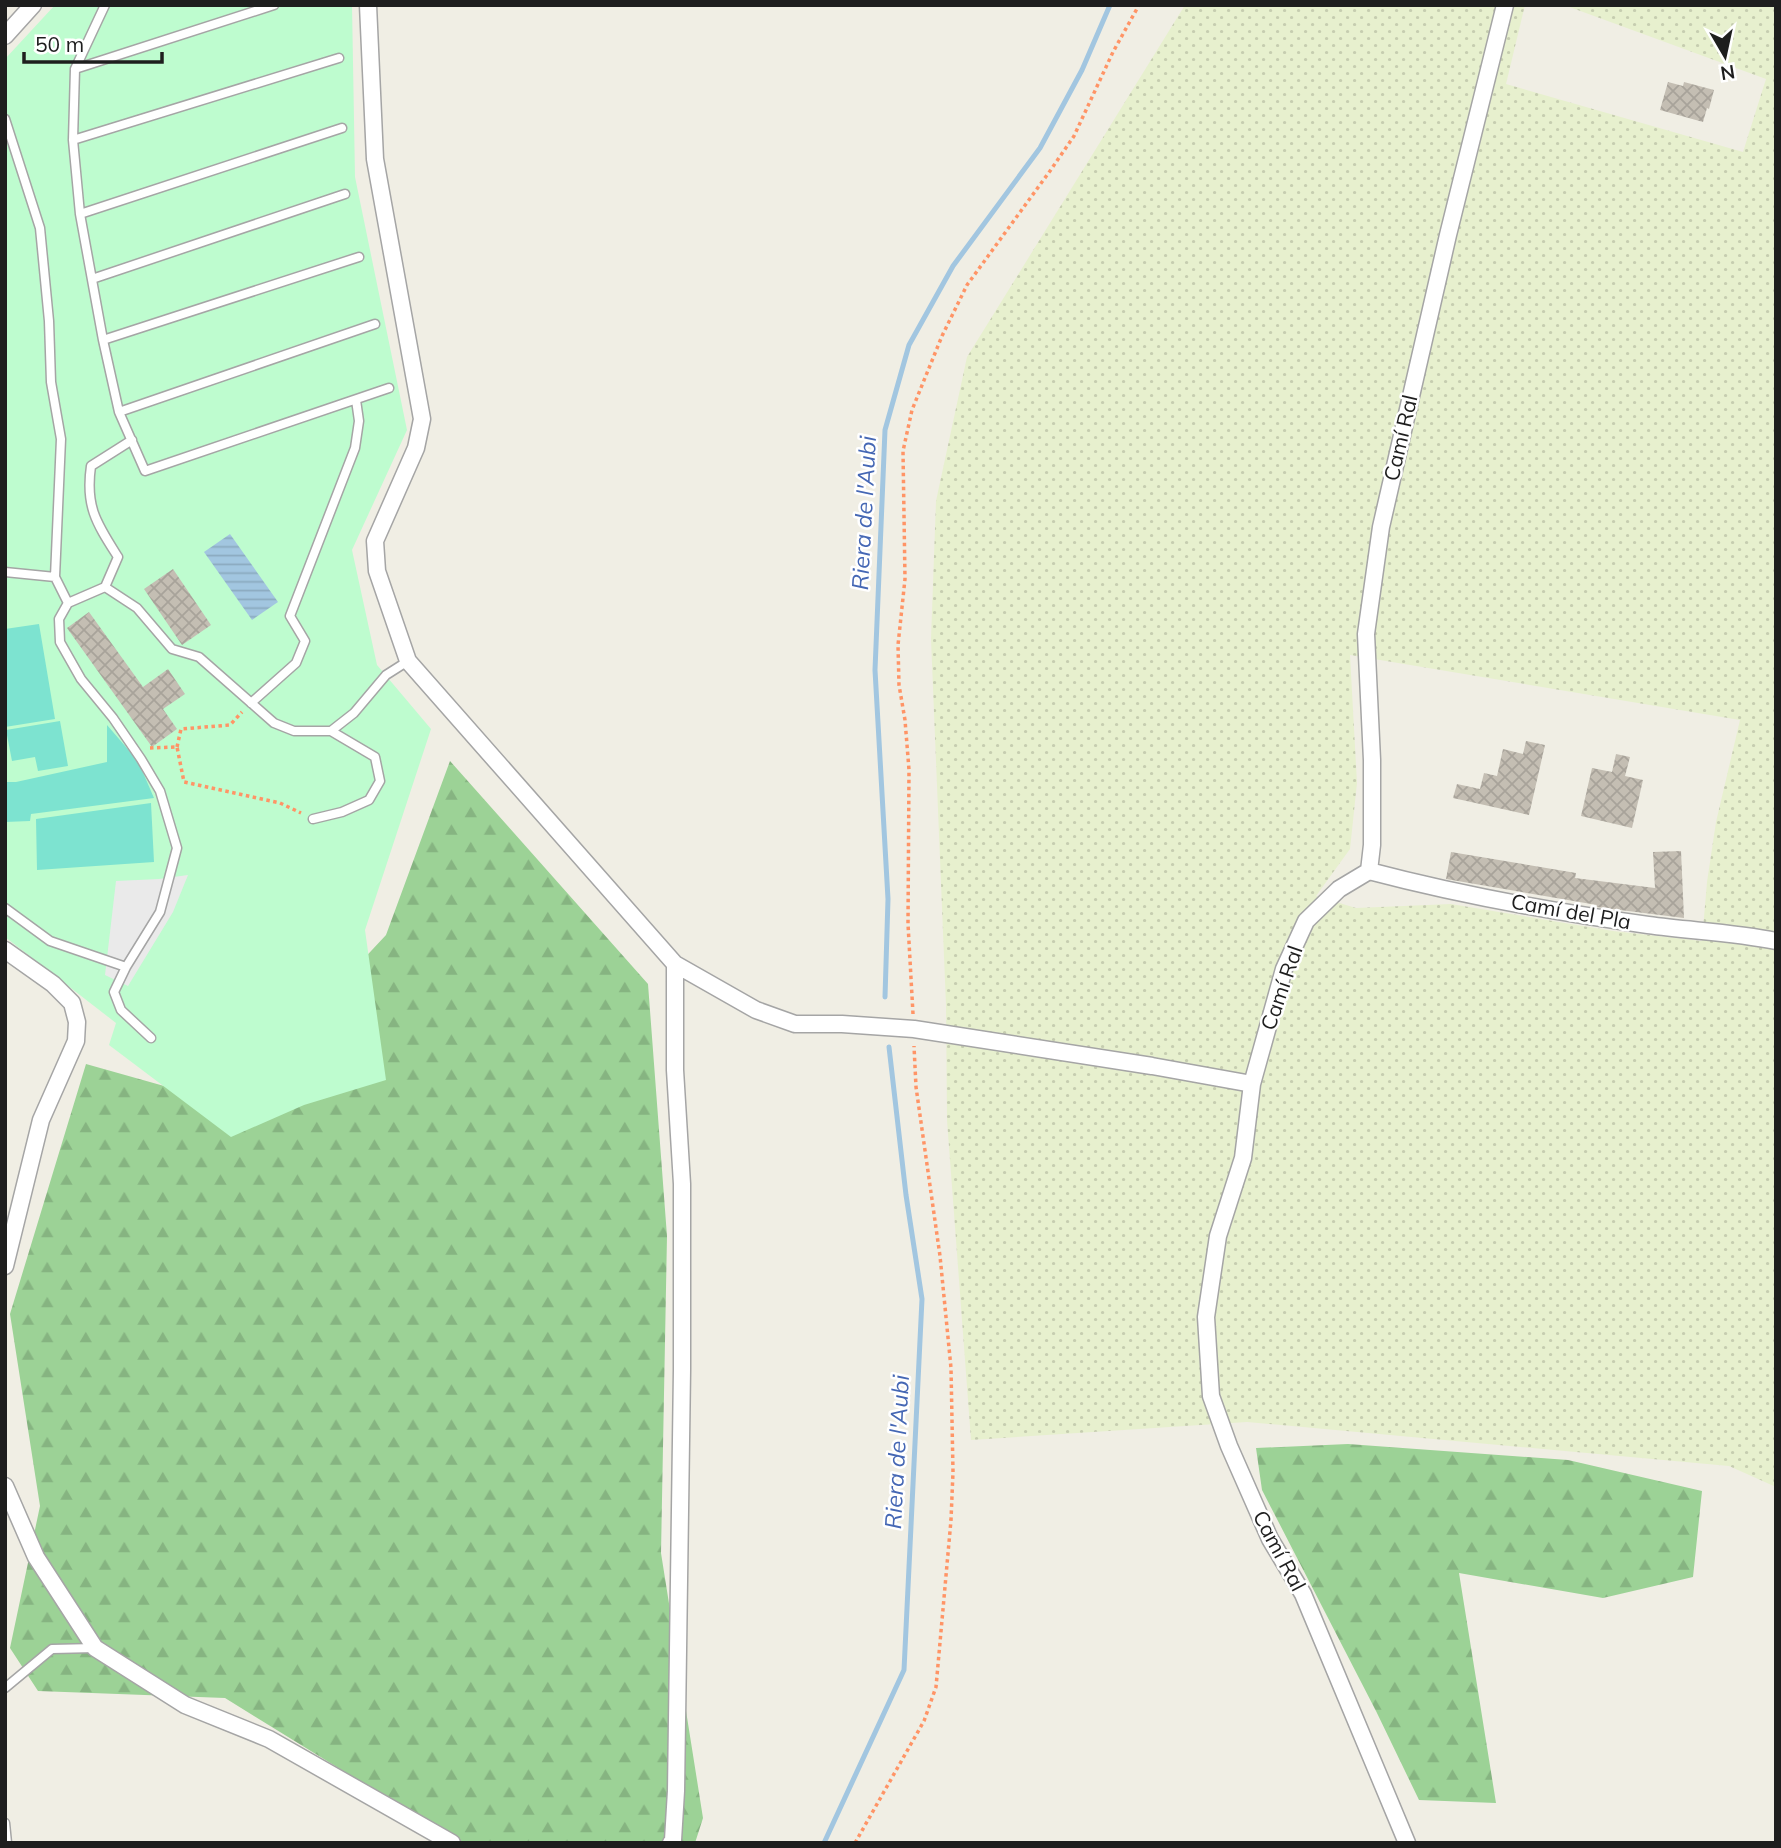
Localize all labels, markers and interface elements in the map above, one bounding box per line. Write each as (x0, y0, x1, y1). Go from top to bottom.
scale bar (24, 21, 163, 65)
north arrow (1690, 21, 1760, 91)
text: 50 m (35, 31, 84, 57)
text: N (1719, 60, 1737, 86)
street label: Camí Ral (1378, 392, 1423, 483)
water label: Riera de l'Aubi (845, 435, 882, 591)
street label: Camí del Pla (1509, 888, 1633, 934)
street label: Camí Ral (1254, 942, 1308, 1033)
water label: Riera de l'Aubi (878, 1374, 915, 1530)
street label: Camí Ral (1248, 1506, 1312, 1595)

